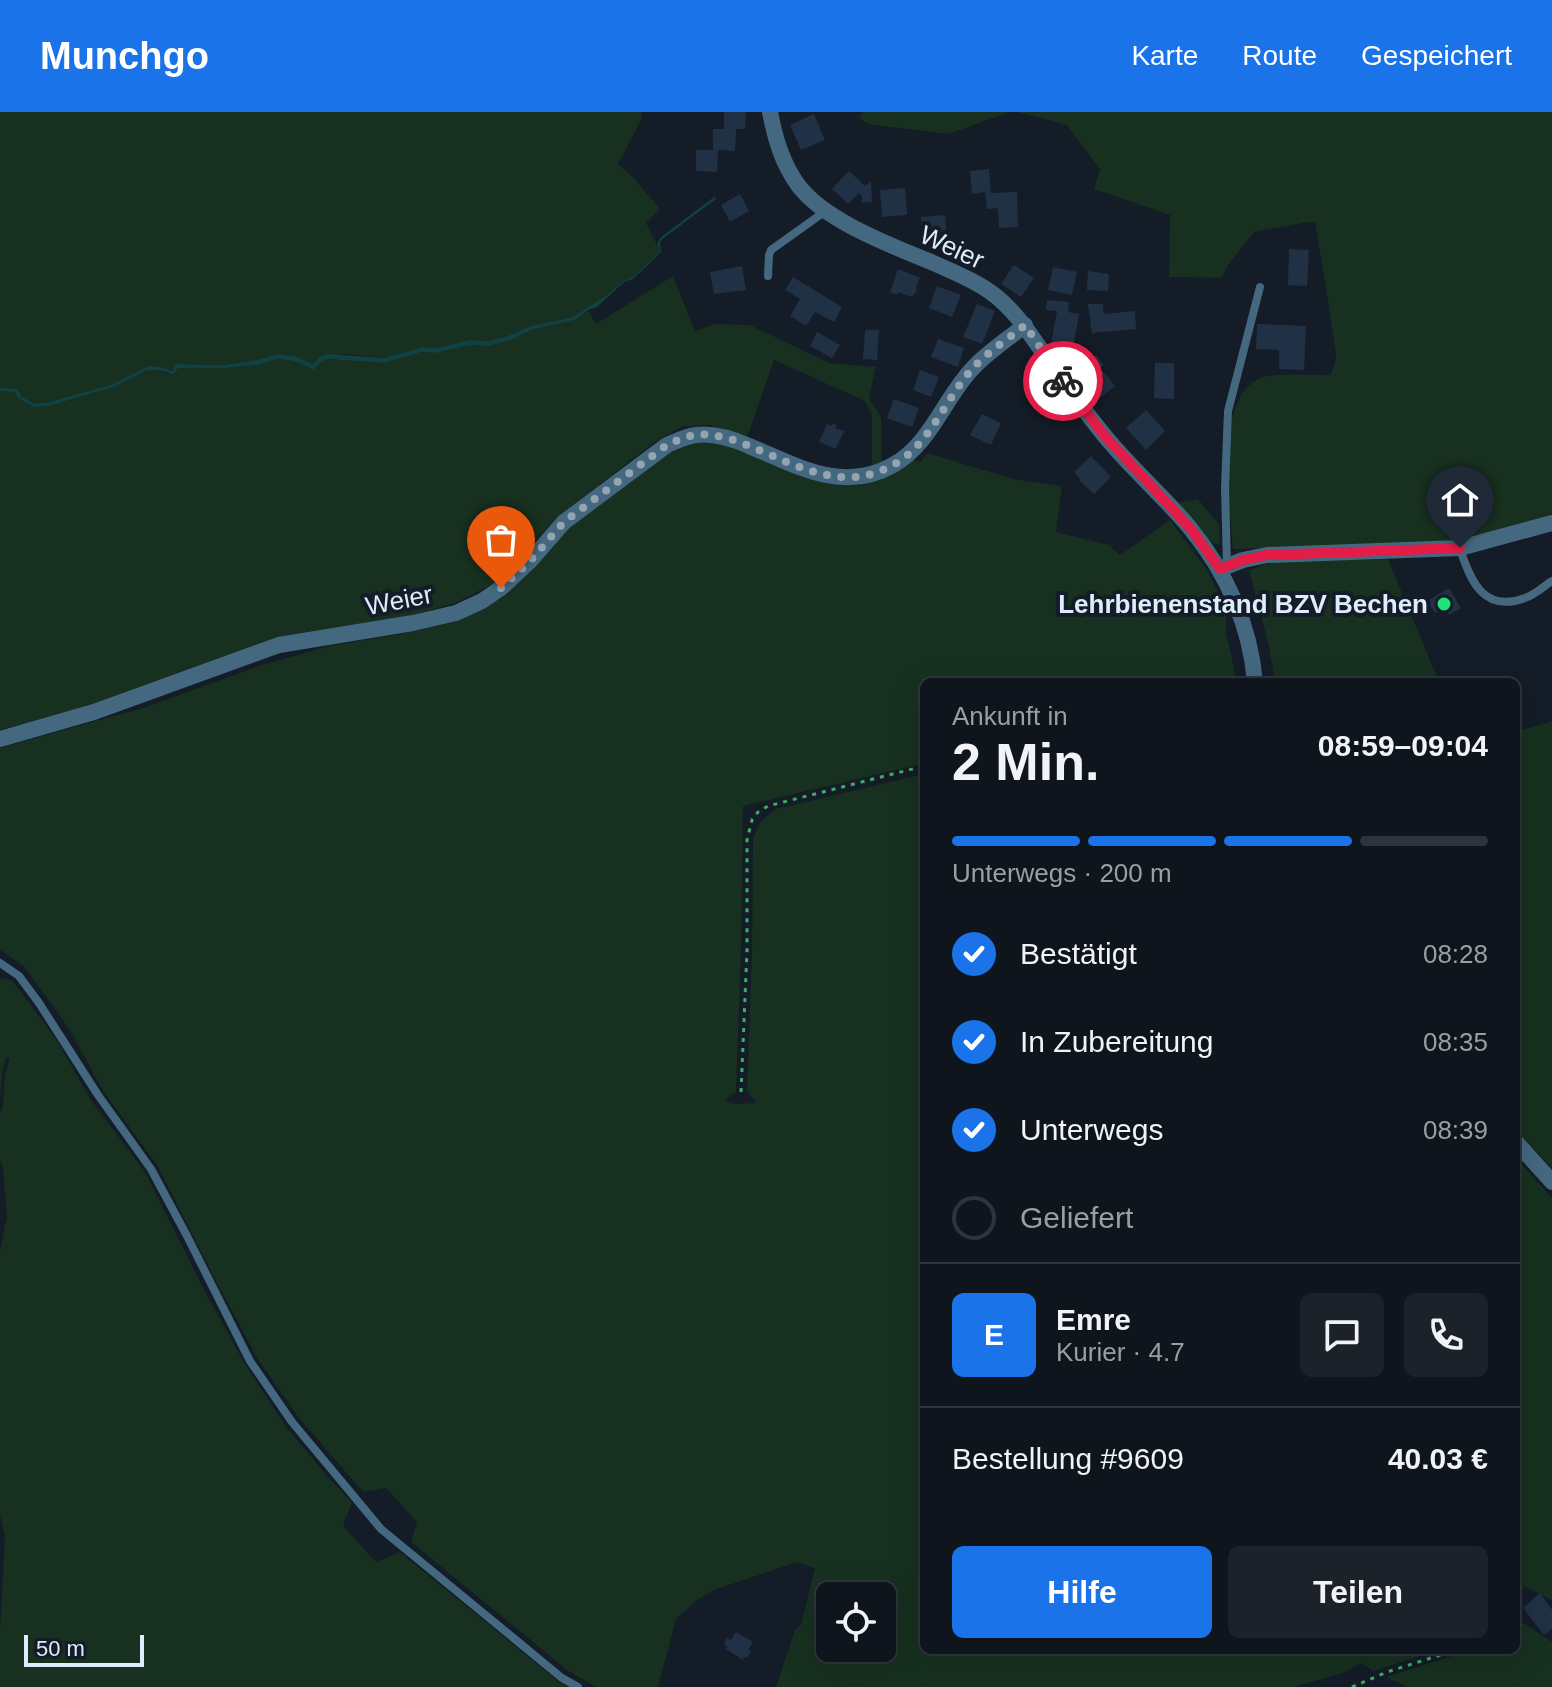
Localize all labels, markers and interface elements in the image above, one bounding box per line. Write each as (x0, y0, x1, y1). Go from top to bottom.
text: Munchgo (40, 35, 209, 77)
text: Karte (1131, 40, 1198, 71)
text: Route (1242, 40, 1317, 71)
text: Gespeichert (1361, 40, 1512, 71)
street label: Weier (915, 219, 989, 275)
courier (1023, 341, 1103, 421)
icon: bike (1041, 359, 1085, 403)
pin (1426, 466, 1494, 548)
icon: home (1438, 478, 1482, 522)
pin (467, 506, 535, 588)
icon: bag (479, 518, 523, 562)
street label: Weier (363, 579, 435, 621)
place label: Lehrbienenstand BZV Bechen (1058, 589, 1428, 619)
marker: Lehrbienenstand BZV Bechen (1435, 595, 1453, 613)
text: Ankunft in (952, 701, 1068, 731)
text: 08:59–09:04 (1318, 729, 1488, 762)
text: 2 Min. (952, 733, 1099, 791)
text: Unterwegs · 200 m (952, 858, 1172, 888)
icon: check (952, 932, 996, 976)
text: Bestätigt (1020, 937, 1137, 970)
text: 08:28 (1423, 939, 1488, 969)
icon: check (952, 1020, 996, 1064)
text: In Zubereitung (1020, 1025, 1213, 1058)
text: 08:35 (1423, 1027, 1488, 1057)
icon: check (952, 1108, 996, 1152)
text: Unterwegs (1020, 1113, 1163, 1146)
text: 08:39 (1423, 1115, 1488, 1145)
text: Geliefert (1020, 1201, 1133, 1234)
button: chat (1300, 1293, 1384, 1377)
button: phone (1404, 1293, 1488, 1377)
text: Emre (1056, 1303, 1131, 1336)
text: E (984, 1318, 1004, 1351)
text: Kurier · 4.7 (1056, 1337, 1185, 1367)
text: Bestellung #9609 (952, 1442, 1184, 1475)
text: 40.03 € (1388, 1442, 1488, 1475)
button: Hilfe (952, 1546, 1212, 1638)
button: Teilen (1228, 1546, 1488, 1638)
map controls (816, 1582, 896, 1662)
button: locate (816, 1582, 896, 1662)
scale bar (24, 1631, 144, 1667)
text: 50 m (36, 1636, 85, 1661)

